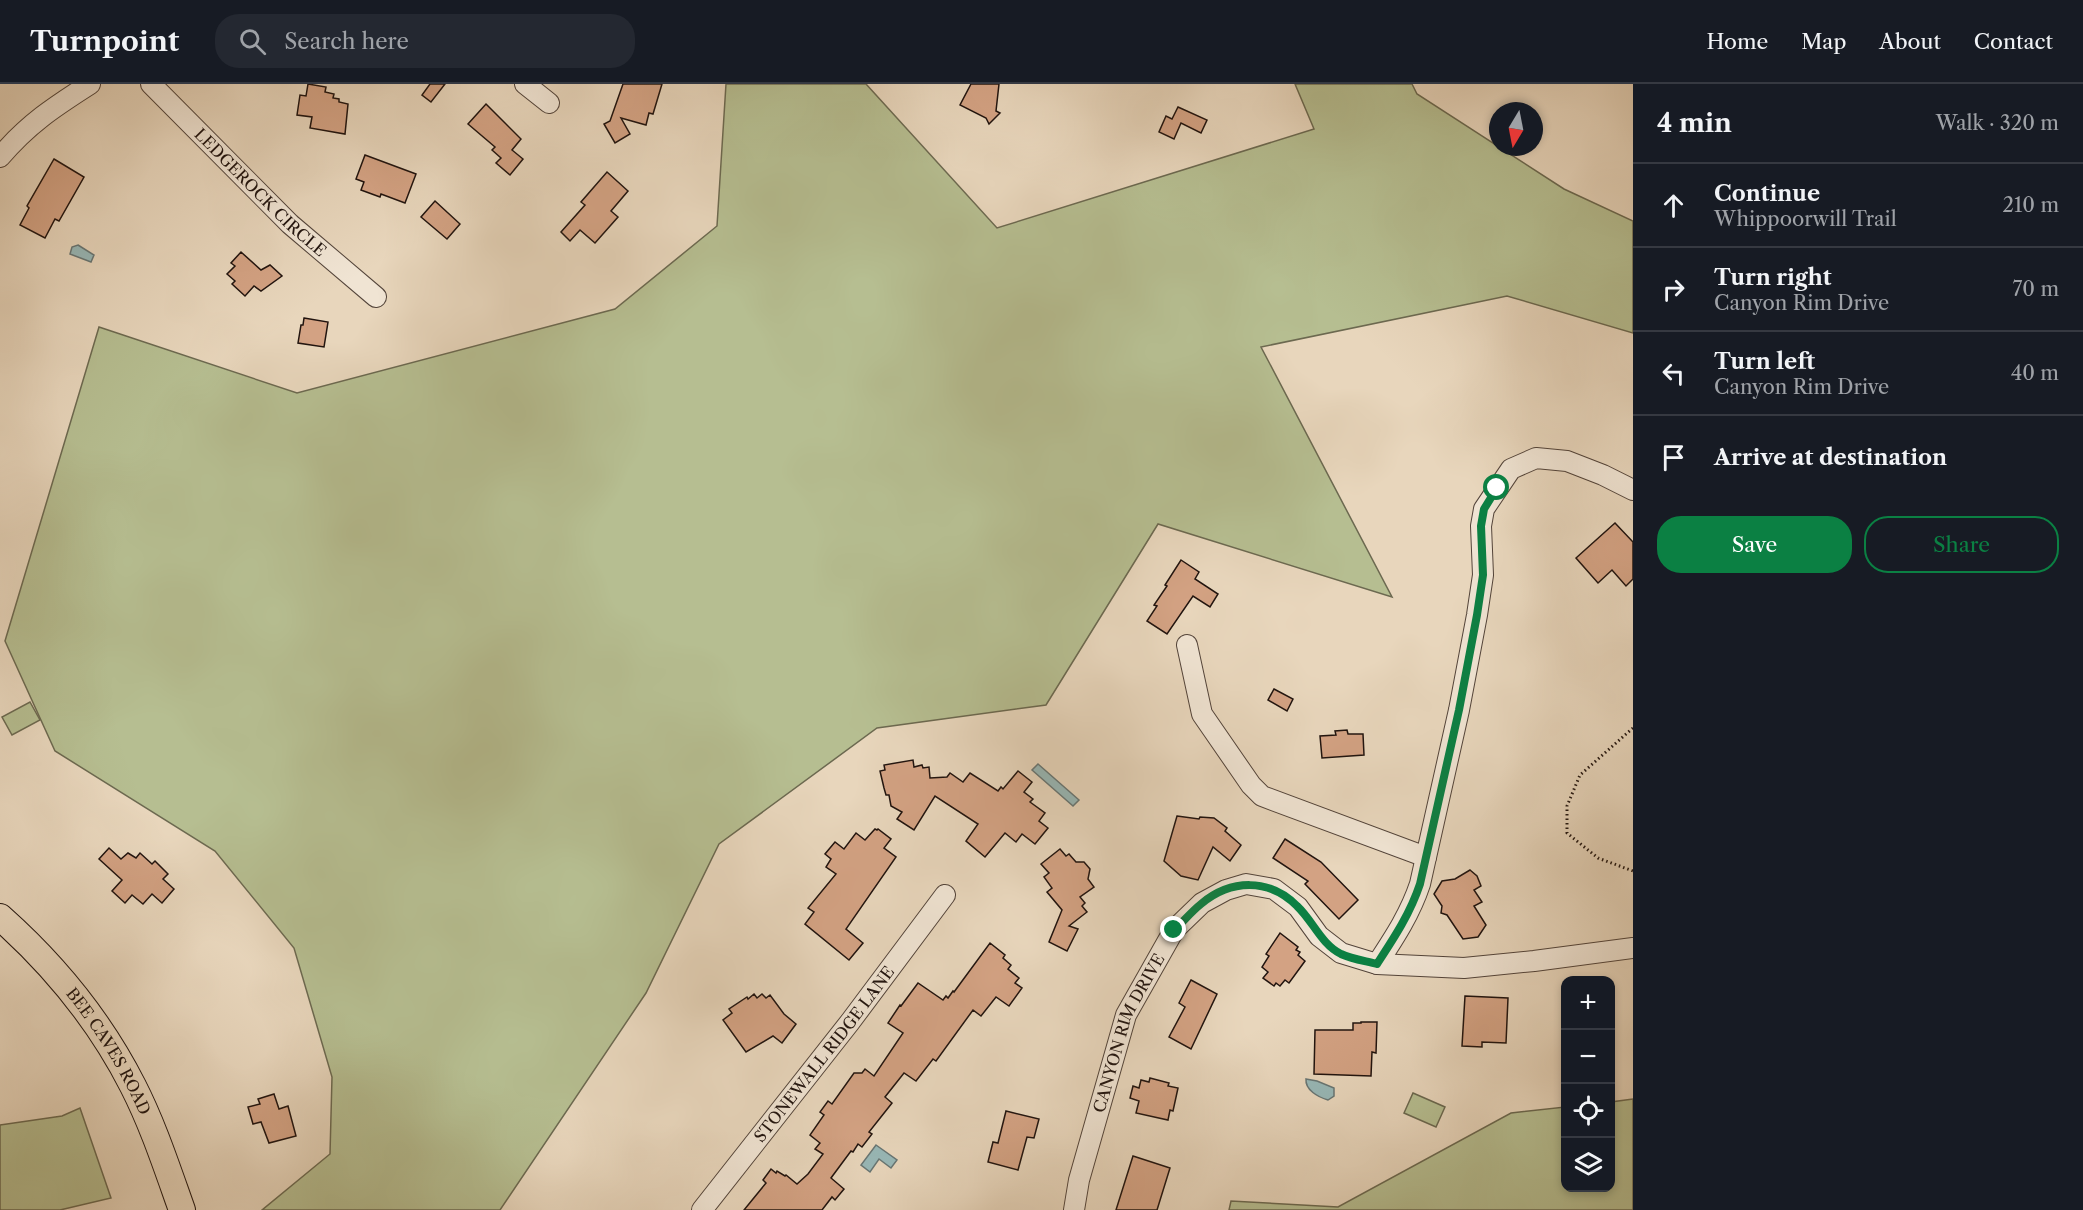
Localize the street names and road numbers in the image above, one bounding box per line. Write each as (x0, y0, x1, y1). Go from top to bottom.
street label: LEDGEROCK CIRCLE (190, 124, 330, 260)
street label: CANYON RIM DRIVE (1089, 950, 1169, 1115)
street label: STONEWALL RIDGE LANE (749, 962, 898, 1146)
street label: BEE CAVES ROAD (62, 983, 155, 1118)

